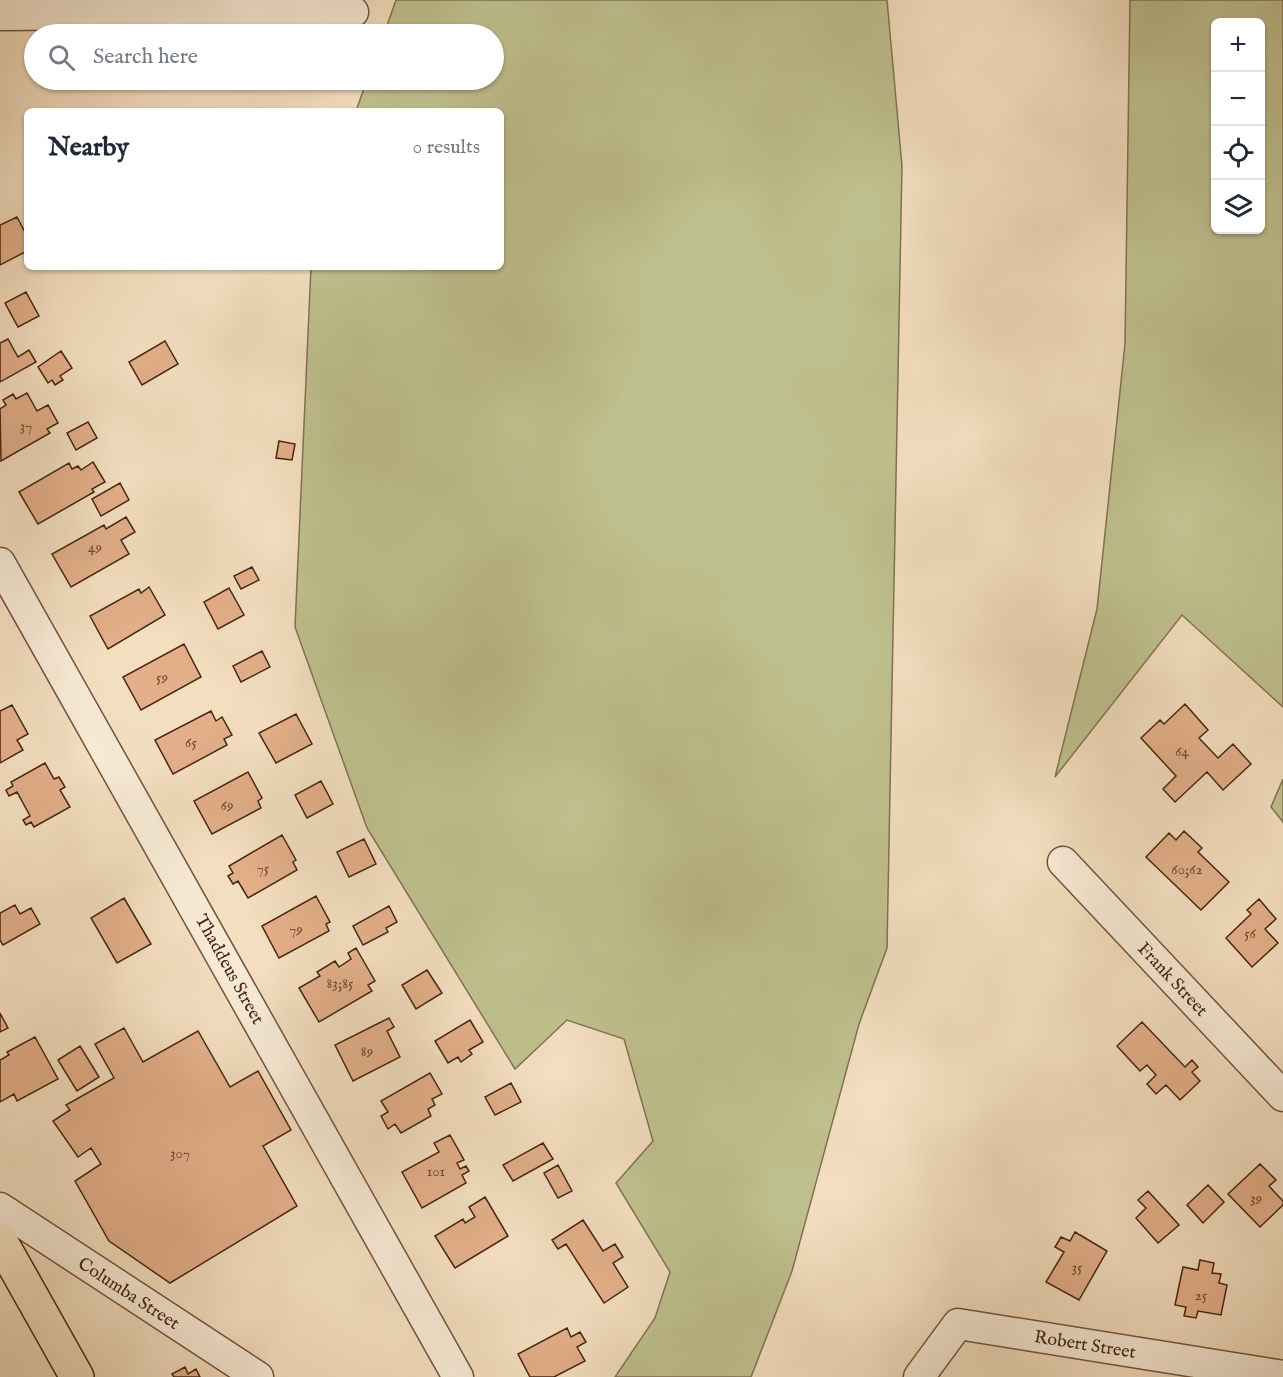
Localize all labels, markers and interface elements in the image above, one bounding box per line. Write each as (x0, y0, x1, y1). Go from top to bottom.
map controls (1211, 18, 1265, 234)
button: + (1211, 18, 1265, 72)
search box (24, 24, 504, 90)
icon: search (45, 41, 78, 74)
text: Search here (93, 43, 198, 71)
button: − (1211, 72, 1265, 126)
button: locate (1211, 126, 1265, 180)
text: Nearby (48, 131, 129, 164)
text: 0 results (413, 135, 480, 160)
button: layers (1211, 180, 1265, 234)
house number: 37 (20, 417, 32, 436)
house number: 49 (88, 538, 102, 557)
house number: 59 (156, 668, 168, 687)
house number: 65 (185, 733, 197, 752)
house number: 64 (1175, 742, 1189, 761)
house number: 69 (221, 796, 233, 815)
house number: 75 (257, 859, 270, 878)
house number: 60;62 (1171, 860, 1203, 879)
street label: Thaddeus Street (189, 911, 268, 1029)
house number: 79 (289, 920, 303, 939)
house number: 56 (1244, 924, 1257, 943)
street label: Frank Street (1132, 938, 1212, 1022)
house number: 83;85 (326, 974, 354, 993)
house number: 89 (361, 1042, 373, 1061)
house number: 307 (170, 1144, 190, 1163)
house number: 101 (427, 1162, 445, 1181)
house number: 39 (1250, 1189, 1262, 1208)
street label: Columba Street (73, 1253, 183, 1336)
house number: 35 (1071, 1258, 1083, 1277)
house number: 25 (1195, 1286, 1208, 1305)
street label: Robert Street (1032, 1326, 1137, 1365)

